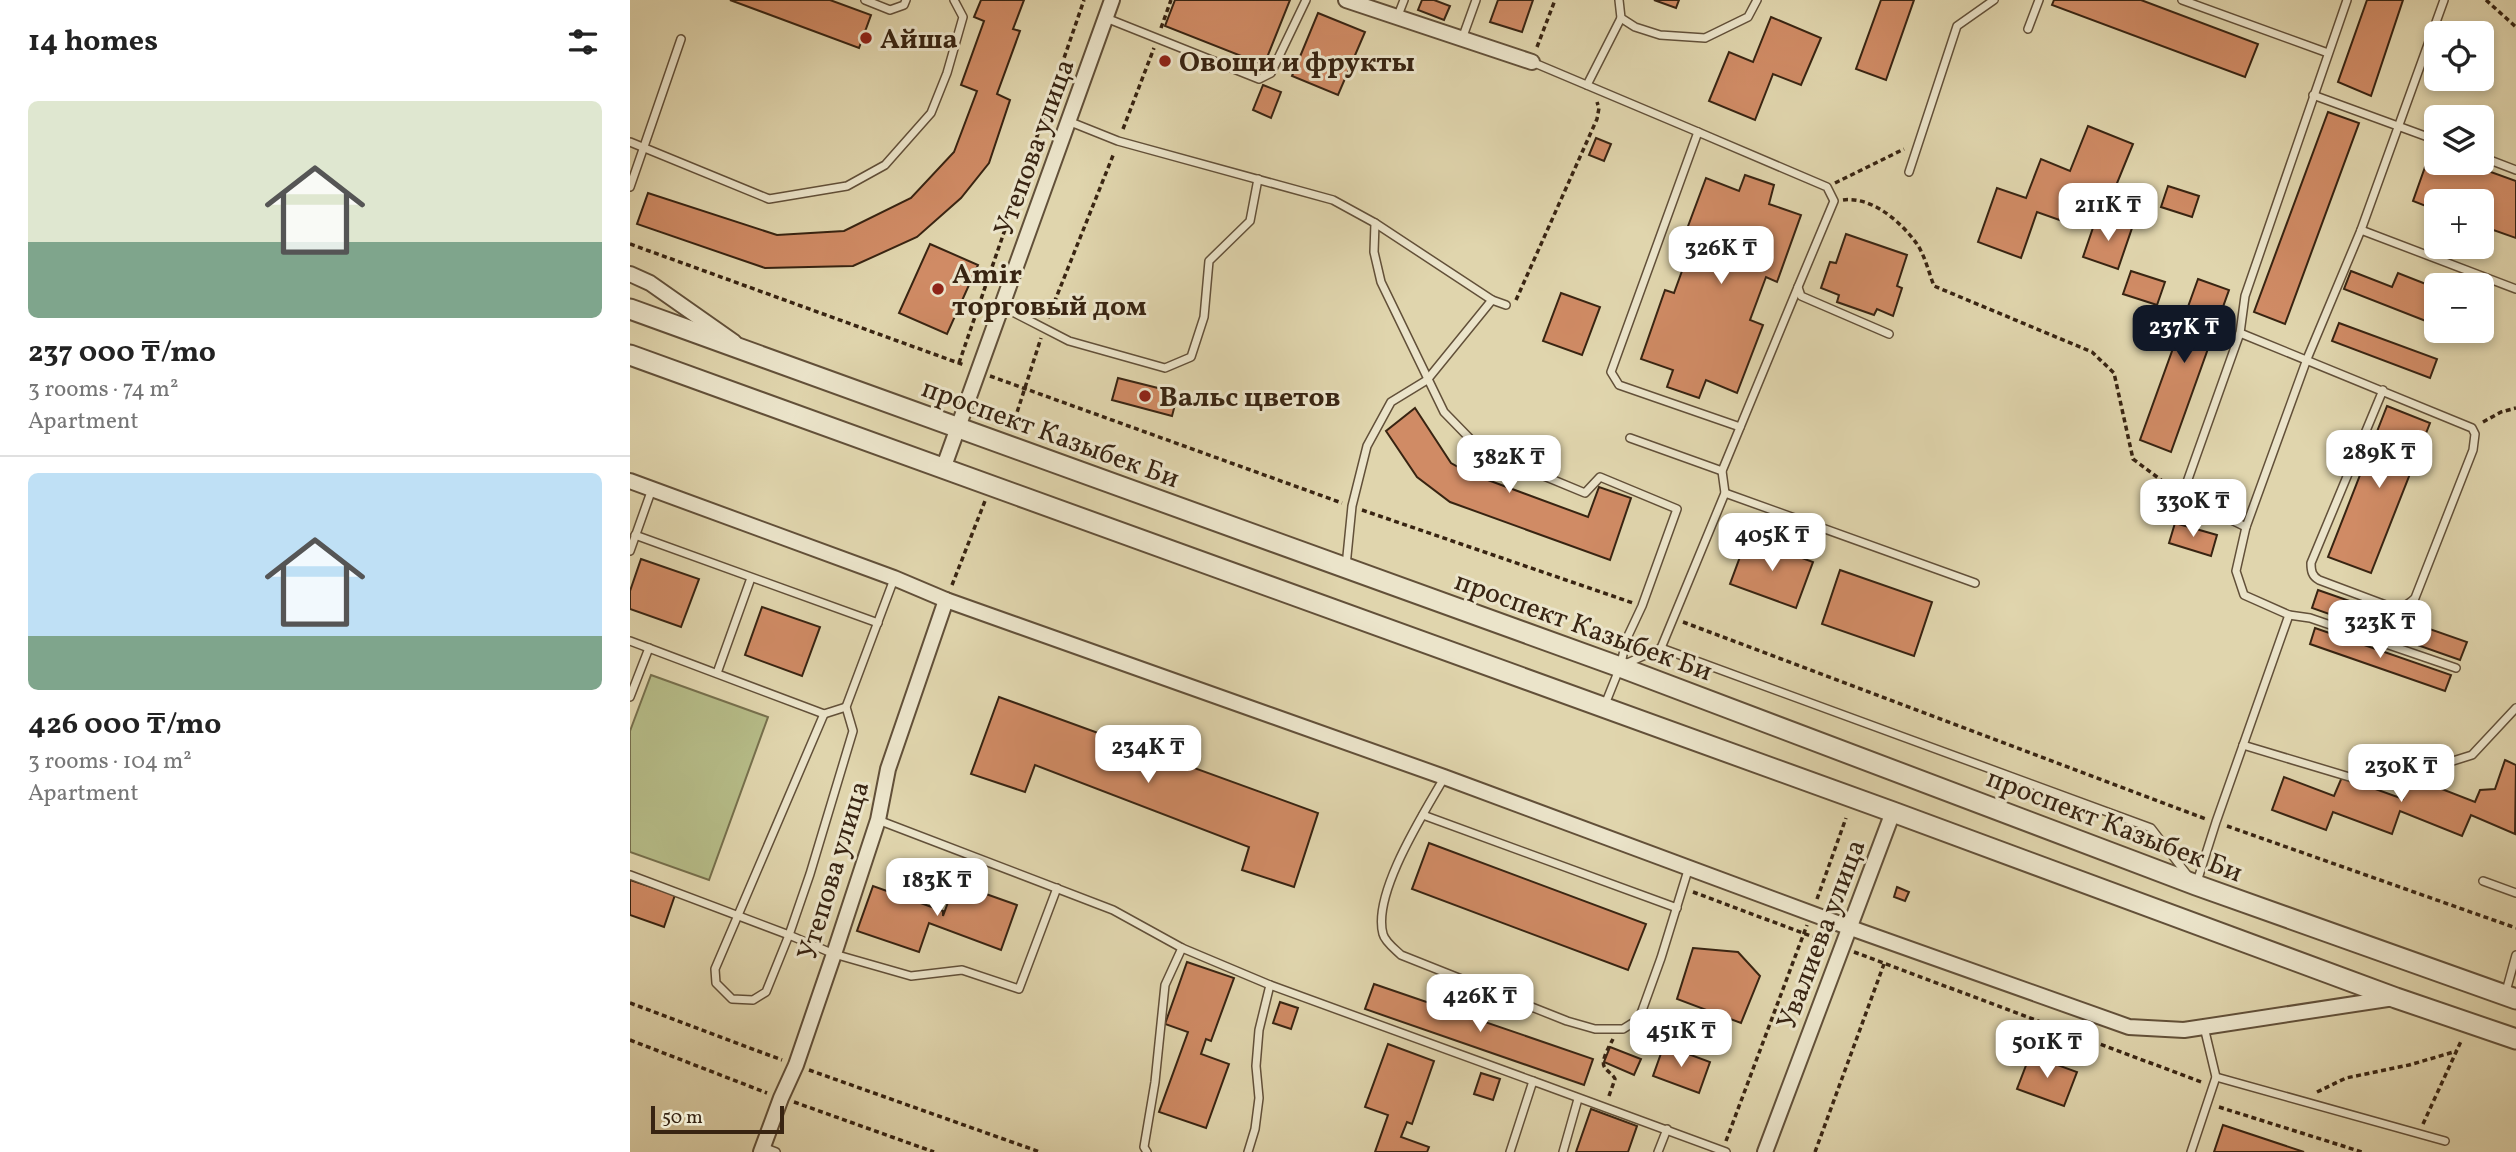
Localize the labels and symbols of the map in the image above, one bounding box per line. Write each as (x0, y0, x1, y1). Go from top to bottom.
place label: Айша (880, 21, 958, 60)
marker: Айша (858, 30, 874, 46)
place label: Овощи и фрукты (1179, 44, 1415, 83)
marker: Овощи и фрукты (1157, 53, 1173, 69)
street label: Утепова улица (985, 54, 1085, 242)
pin: 211K ₸ (2051, 184, 2165, 243)
pin: 326K ₸ (1664, 226, 1778, 286)
place label: Amir торговый дом (952, 256, 1147, 327)
marker: Amir торговый дом (930, 281, 946, 297)
pin: 237K ₸ (2127, 306, 2241, 365)
street label: проспект Казыбек Би (916, 370, 1184, 499)
place label: Вальс цветов (1159, 379, 1340, 418)
marker: Вальс цветов (1137, 388, 1153, 404)
pin: 289K ₸ (2322, 430, 2436, 490)
pin: 382K ₸ (1452, 435, 1566, 495)
pin: 330K ₸ (2136, 480, 2250, 539)
pin: 405K ₸ (1715, 514, 1829, 573)
street label: проспект Казыбек Би (1449, 563, 1717, 692)
pin: 323K ₸ (2323, 600, 2437, 660)
pin: 234K ₸ (1091, 726, 1205, 785)
pin: 230K ₸ (2344, 744, 2458, 804)
street label: проспект Казыбек Би (1980, 759, 2248, 893)
street label: Утепова улица (789, 776, 880, 965)
street label: Увалиева улица (1768, 834, 1877, 1036)
pin: 183K ₸ (880, 858, 994, 918)
pin: 426K ₸ (1423, 974, 1537, 1034)
pin: 451K ₸ (1624, 1010, 1738, 1069)
pin: 501K ₸ (1990, 1020, 2104, 1080)
scale bar (651, 1103, 784, 1135)

